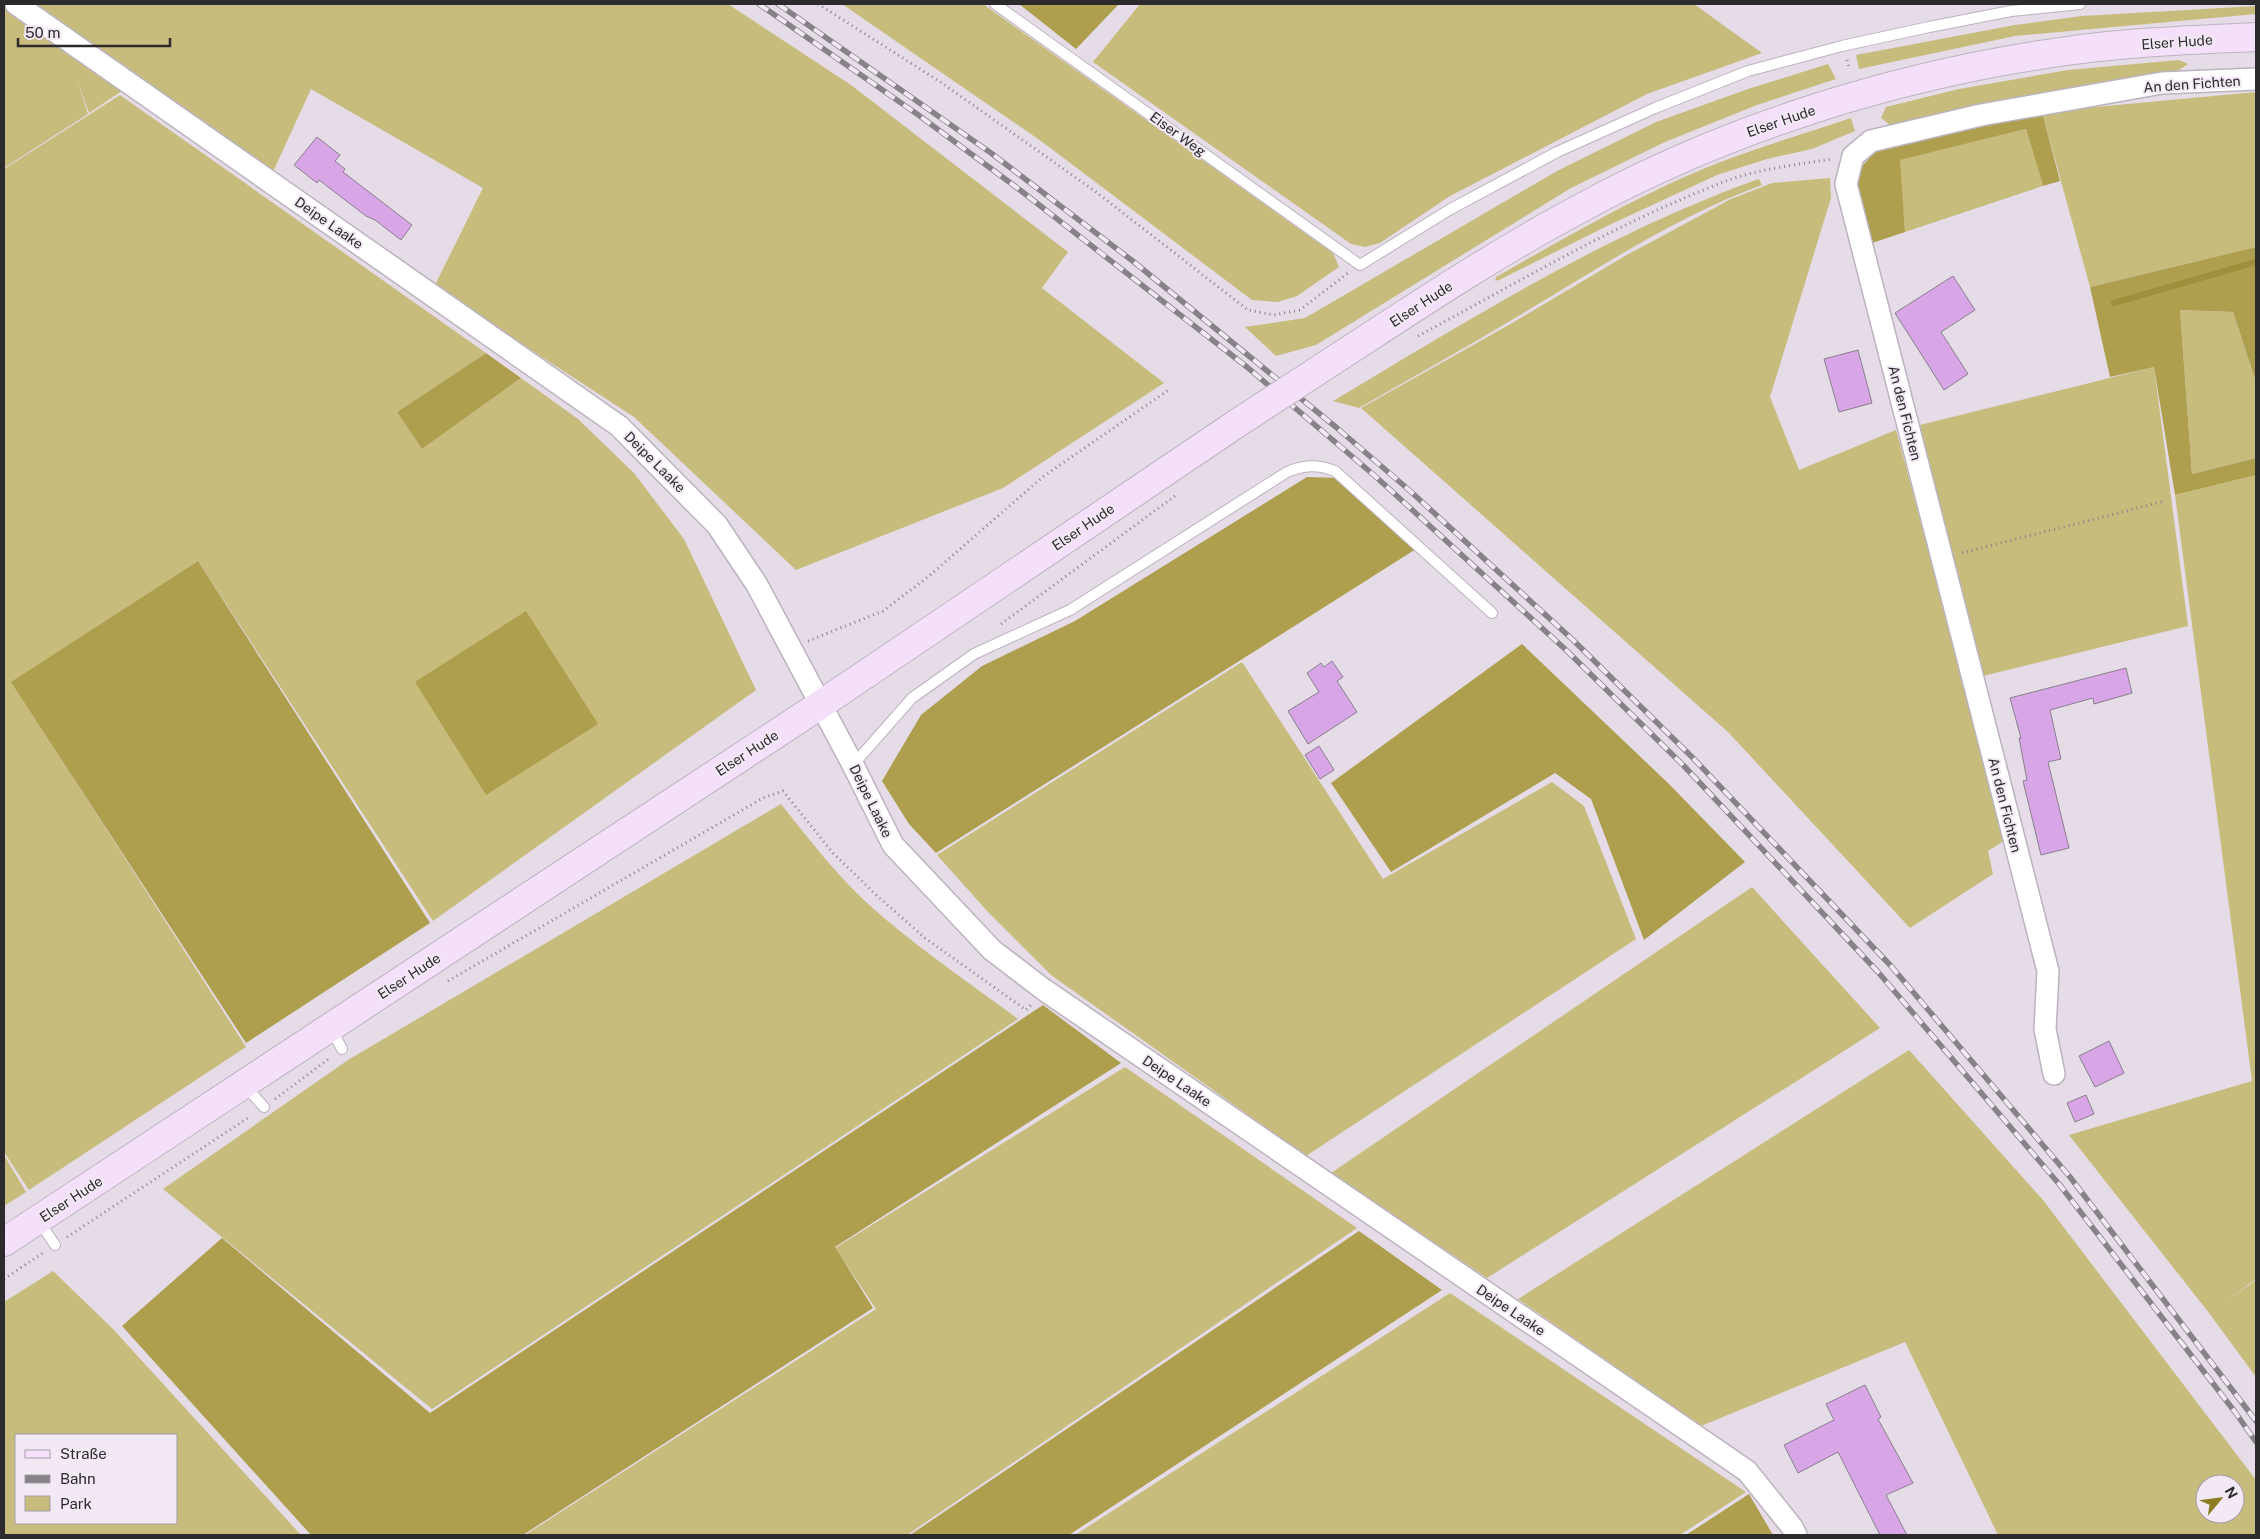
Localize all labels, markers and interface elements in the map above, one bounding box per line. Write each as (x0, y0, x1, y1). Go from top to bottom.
scale bar (18, 15, 170, 47)
text: 50 m (25, 24, 60, 41)
street label: Elser Hude (2141, 32, 2213, 52)
street label: An den Fichten (2143, 73, 2241, 95)
street label: Elser Hude (1745, 102, 1818, 140)
street label: Eiser Weg (1147, 108, 1209, 160)
street label: Deipe Laake (292, 194, 366, 252)
street label: Elser Hude (1387, 278, 1455, 330)
street label: An den Fichten (1885, 364, 1925, 462)
street label: Deipe Laake (621, 428, 689, 496)
street label: Elser Hude (1049, 500, 1117, 554)
street label: Elser Hude (713, 727, 781, 779)
street label: An den Fichten (1985, 756, 2025, 854)
street label: Deipe Laake (846, 762, 896, 840)
street label: Elser Hude (375, 950, 443, 1002)
street label: Deipe Laake (1140, 1052, 1215, 1110)
street label: Elser Hude (37, 1173, 105, 1225)
street label: Deipe Laake (1474, 1281, 1549, 1339)
legend (15, 1434, 178, 1524)
text: Straße (60, 1445, 107, 1462)
text: Bahn (60, 1470, 96, 1487)
north arrow (2195, 1474, 2245, 1524)
text: N (2222, 1484, 2241, 1501)
text: Park (60, 1495, 92, 1512)

